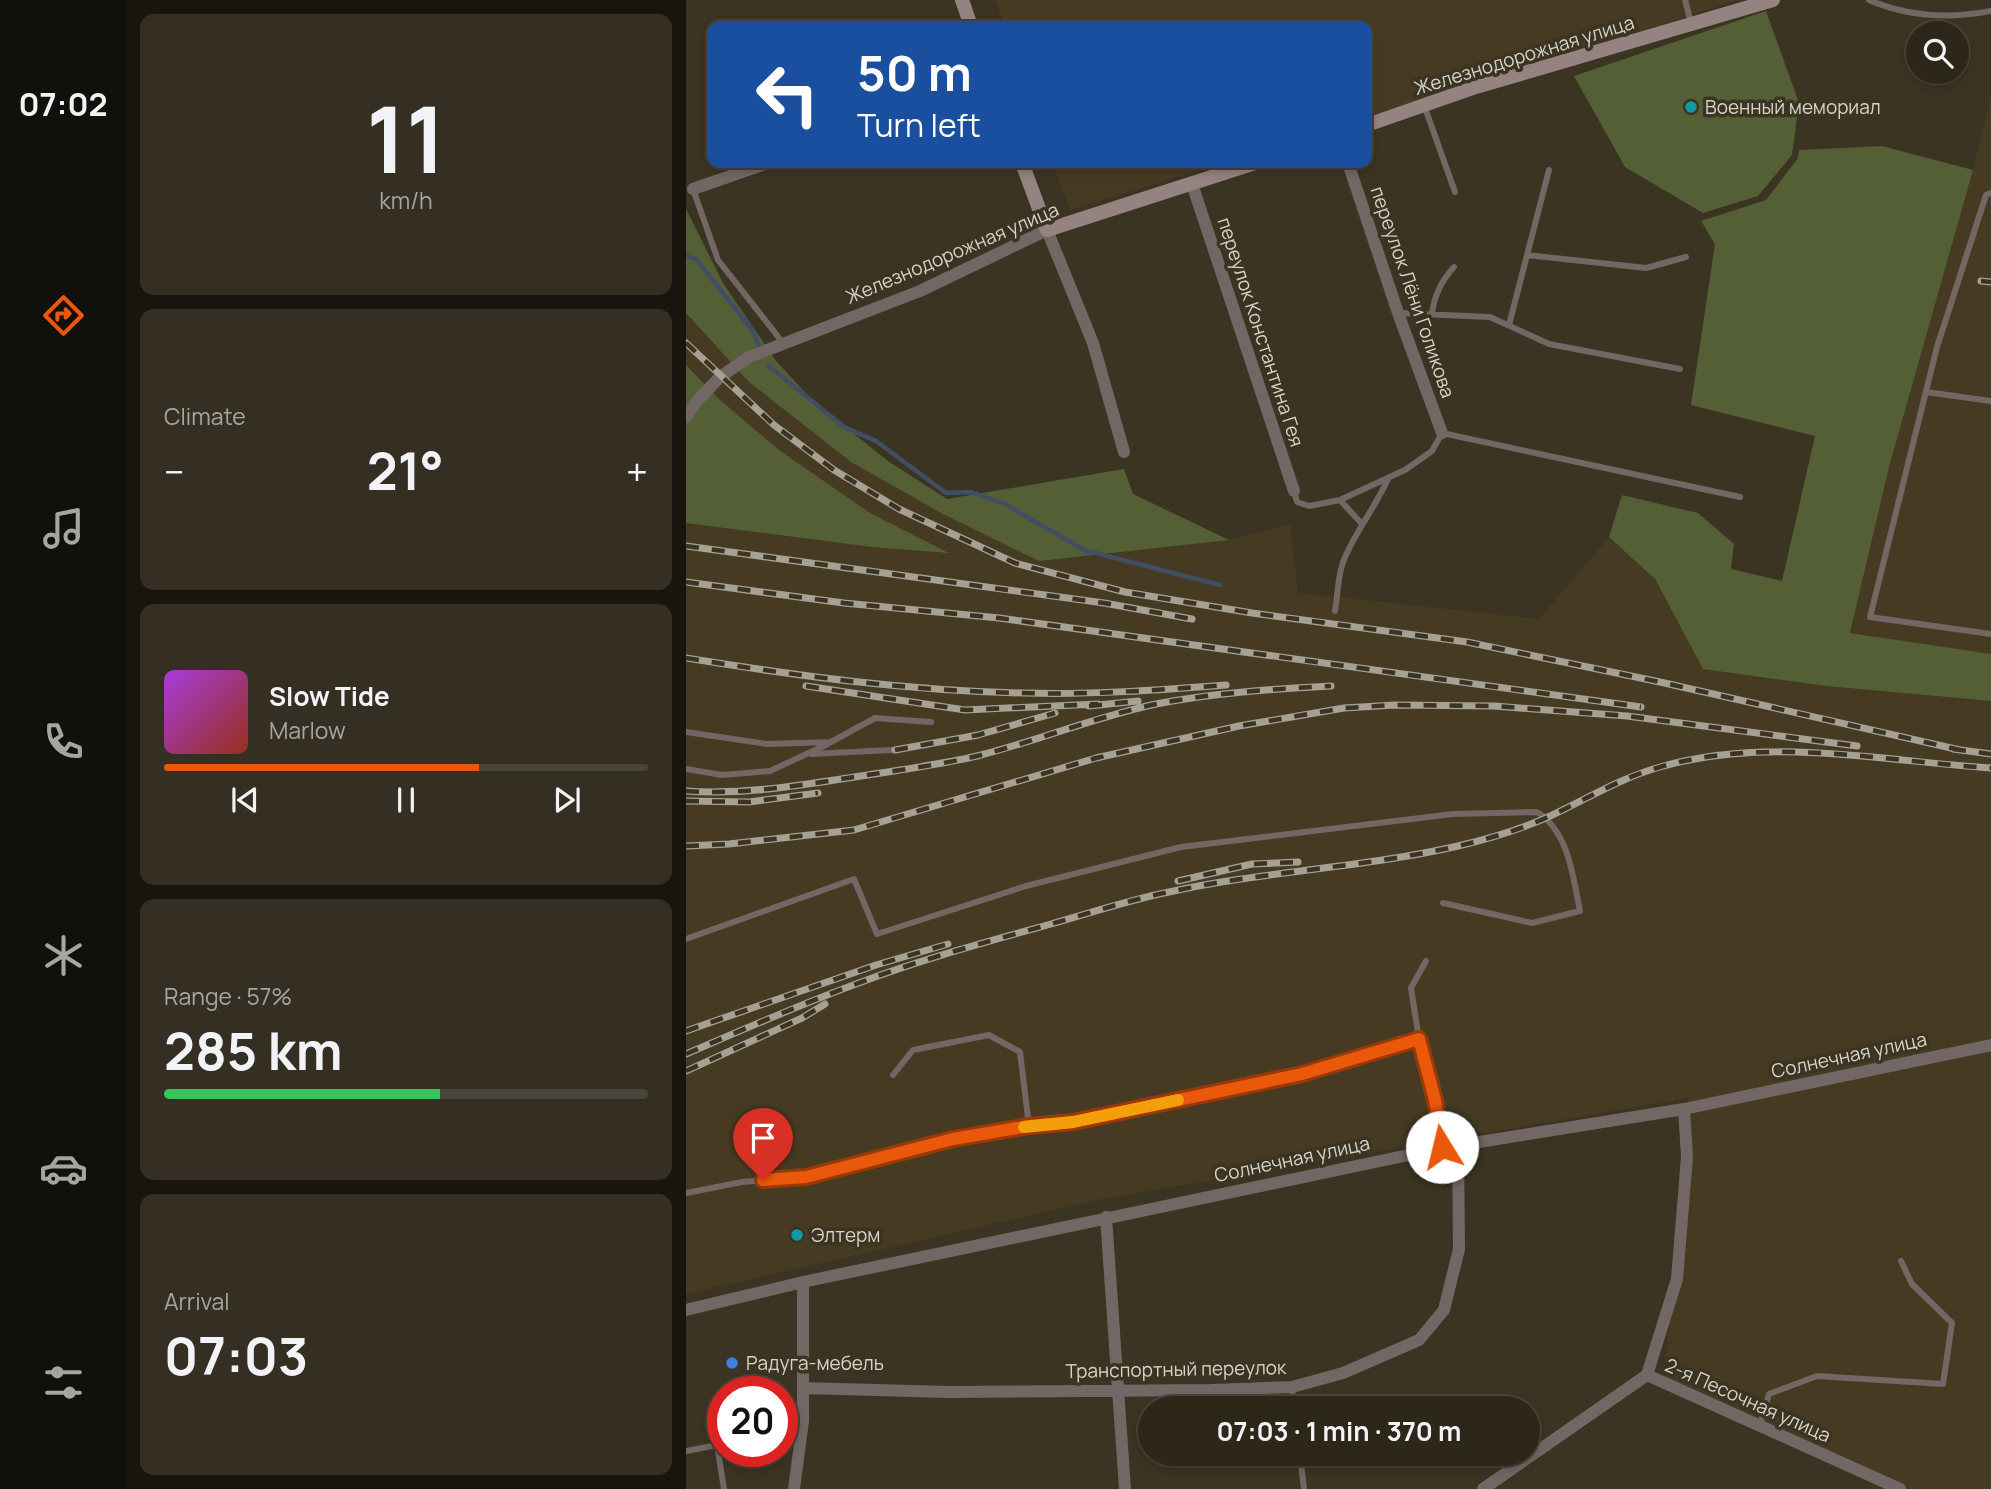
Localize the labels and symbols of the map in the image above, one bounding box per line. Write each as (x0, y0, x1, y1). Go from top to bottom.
street label: Железнодорожная улица (1411, 9, 1637, 101)
place label: Военный мемориал (1705, 94, 1881, 120)
marker: Военный мемориал (1683, 99, 1699, 115)
street label: переулок Лёни Голикова (1365, 183, 1461, 401)
street label: Железнодорожная улица (841, 196, 1063, 310)
street label: переулок Константина Гея (1212, 214, 1310, 450)
street label: Солнечная улица (1769, 1026, 1929, 1084)
pin (733, 1108, 793, 1180)
position arrow (1405, 1110, 1479, 1184)
street label: Солнечная улица (1212, 1130, 1372, 1188)
place label: Элтерм (811, 1222, 880, 1248)
marker: Элтерм (789, 1227, 805, 1243)
place label: Радуга-мебель (746, 1350, 884, 1376)
street label: 2-я Песочная улица (1661, 1352, 1835, 1448)
street label: Транспортный переулок (1065, 1354, 1287, 1384)
marker: Радуга-мебель (724, 1355, 740, 1371)
speed limit sign: 20 (707, 1376, 798, 1467)

